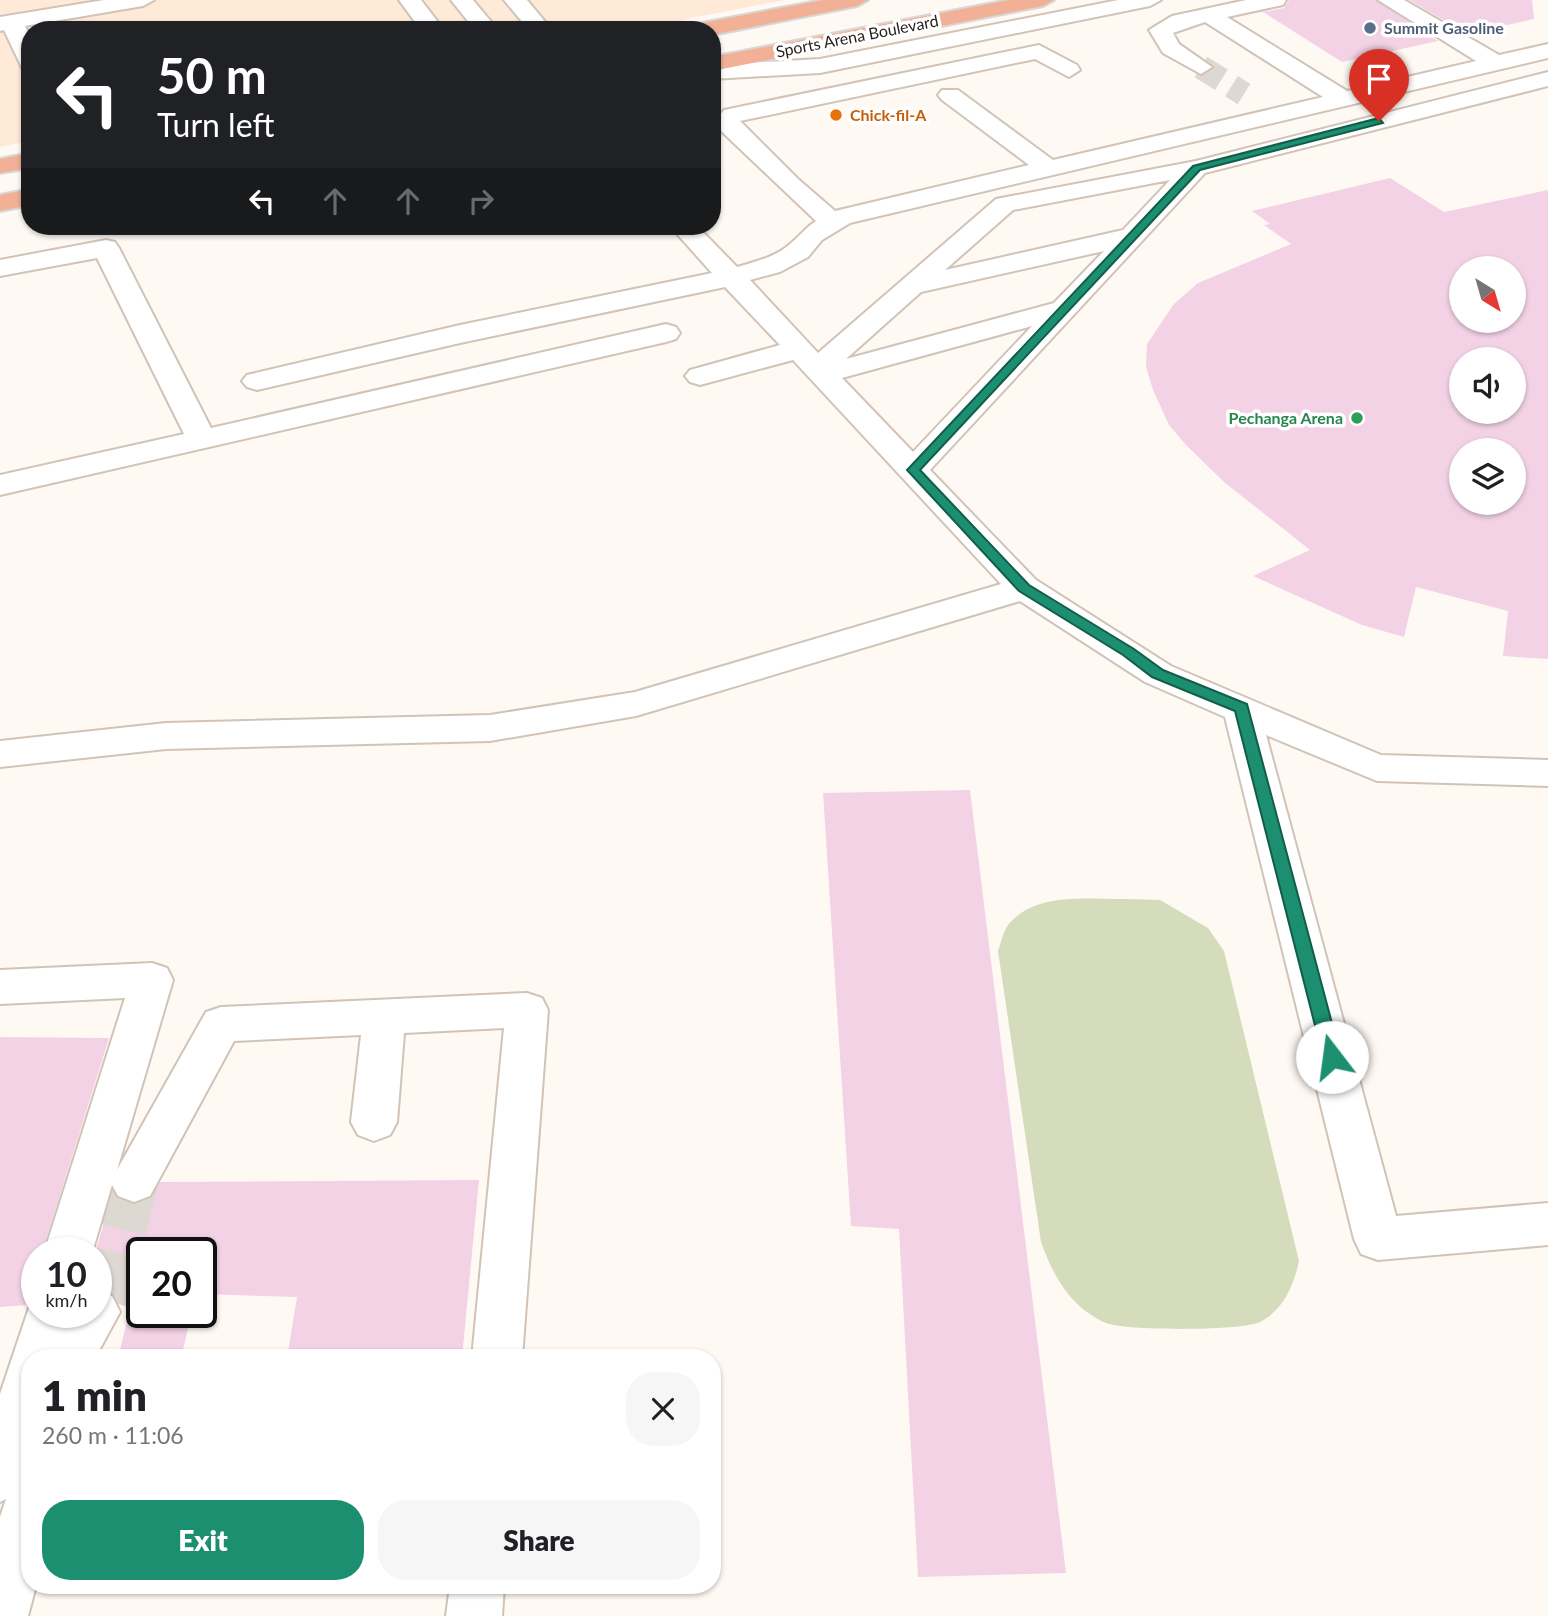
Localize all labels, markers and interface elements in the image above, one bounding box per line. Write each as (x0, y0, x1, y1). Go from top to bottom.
street label: Sports Arena Boulevard (774, 10, 940, 61)
place label: Summit Gasoline (1384, 18, 1504, 37)
marker: Summit Gasoline (1362, 20, 1378, 36)
text: 50 m (157, 46, 267, 104)
icon: left (42, 49, 133, 140)
pin (1349, 49, 1409, 121)
icon: arrive (1360, 60, 1398, 98)
text: Turn left (157, 105, 274, 144)
place label: Chick-fil-A (850, 105, 927, 124)
marker: Chick-fil-A (828, 107, 844, 123)
icon: left (243, 182, 281, 220)
icon: ahead (316, 182, 354, 220)
icon: ahead (389, 182, 427, 220)
icon: right (462, 182, 500, 220)
north arrow (1449, 256, 1526, 332)
map controls (1449, 256, 1526, 515)
button: sound (1449, 347, 1526, 424)
place label: Pechanga Arena (1229, 408, 1343, 427)
marker: Pechanga Arena (1349, 410, 1365, 426)
button: layers (1449, 438, 1526, 515)
position arrow (1295, 1020, 1369, 1094)
speed limit sign: 20 (126, 1237, 217, 1328)
text: 10 (46, 1252, 87, 1294)
text: km/h (45, 1289, 88, 1311)
text: 1 min (42, 1370, 147, 1420)
button: close (626, 1372, 700, 1446)
text: 260 m · 11:06 (42, 1421, 184, 1449)
button: Exit (42, 1500, 364, 1580)
button: Share (378, 1500, 700, 1580)

